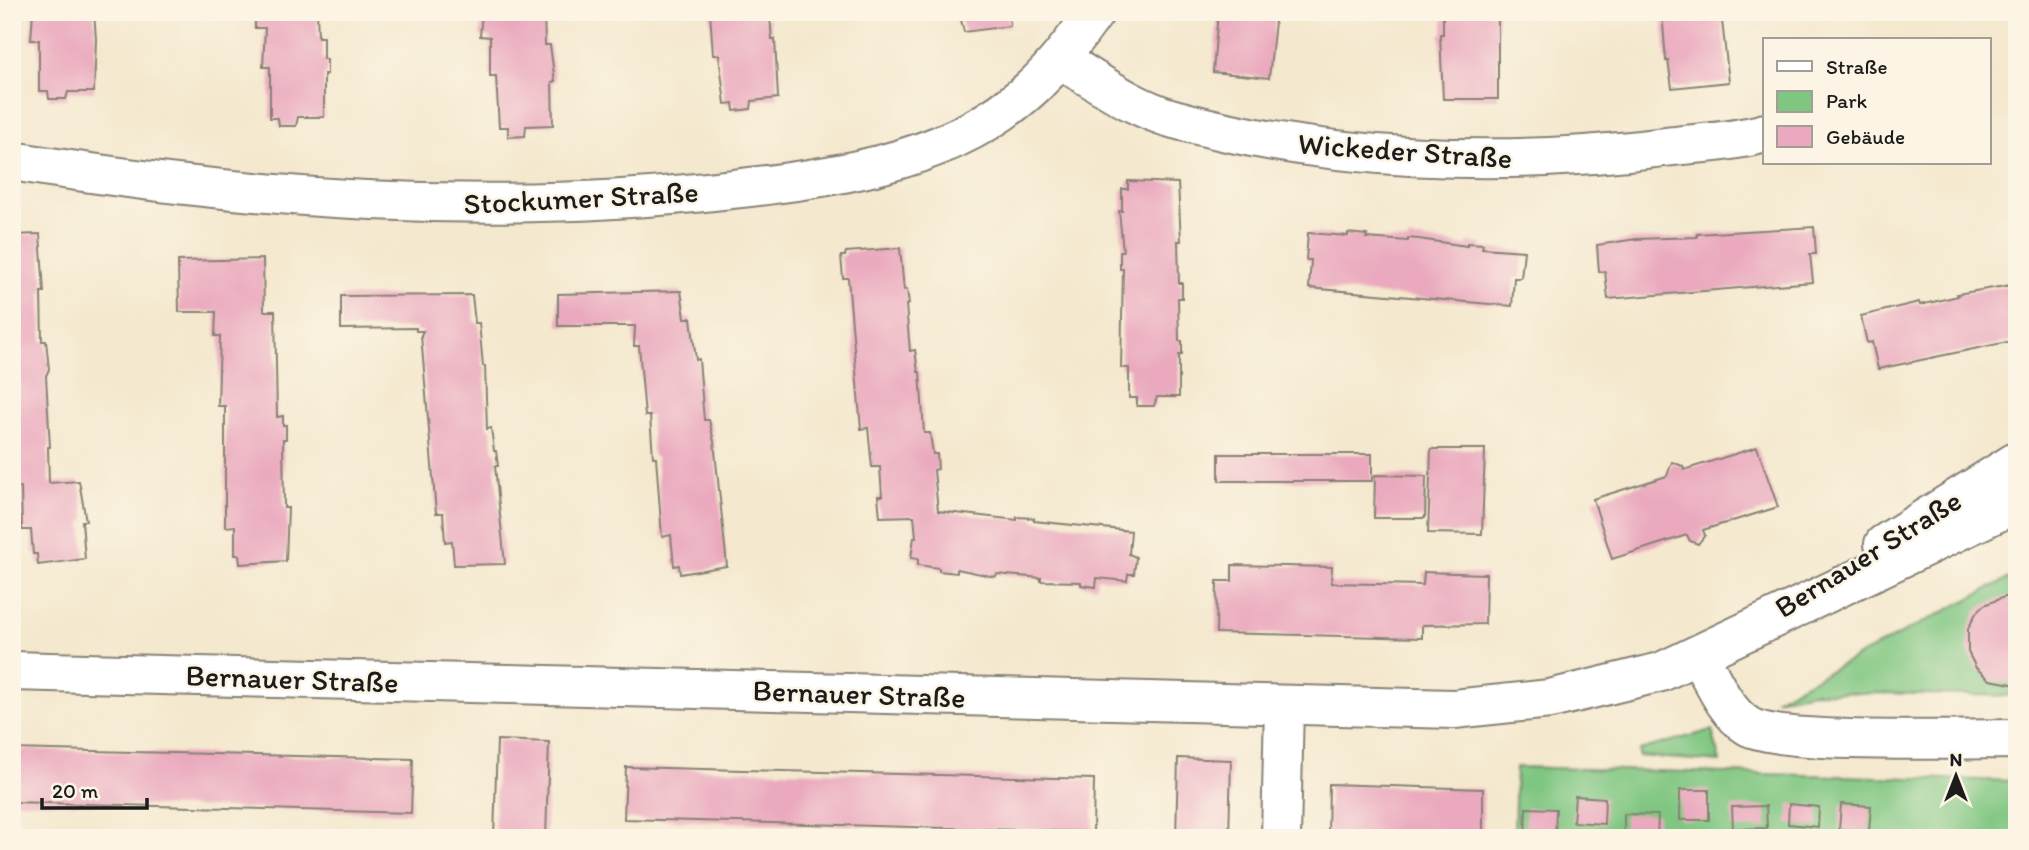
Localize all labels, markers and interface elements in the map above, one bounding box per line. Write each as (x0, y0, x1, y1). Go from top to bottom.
legend (1763, 38, 1990, 164)
text: Straße (1826, 54, 1887, 79)
text: Park (1826, 88, 1868, 113)
text: Gebäude (1826, 124, 1905, 149)
street label: Wickeder Straße (1297, 125, 1513, 176)
street label: Stockumer Straße (463, 173, 699, 222)
street label: Bernauer Straße (1768, 481, 1968, 626)
street label: Bernauer Straße (185, 656, 399, 701)
street label: Bernauer Straße (752, 671, 966, 716)
north arrow (1920, 742, 1990, 812)
text: N (1950, 748, 1962, 771)
scale bar (42, 766, 147, 810)
text: 20 m (52, 778, 99, 803)

